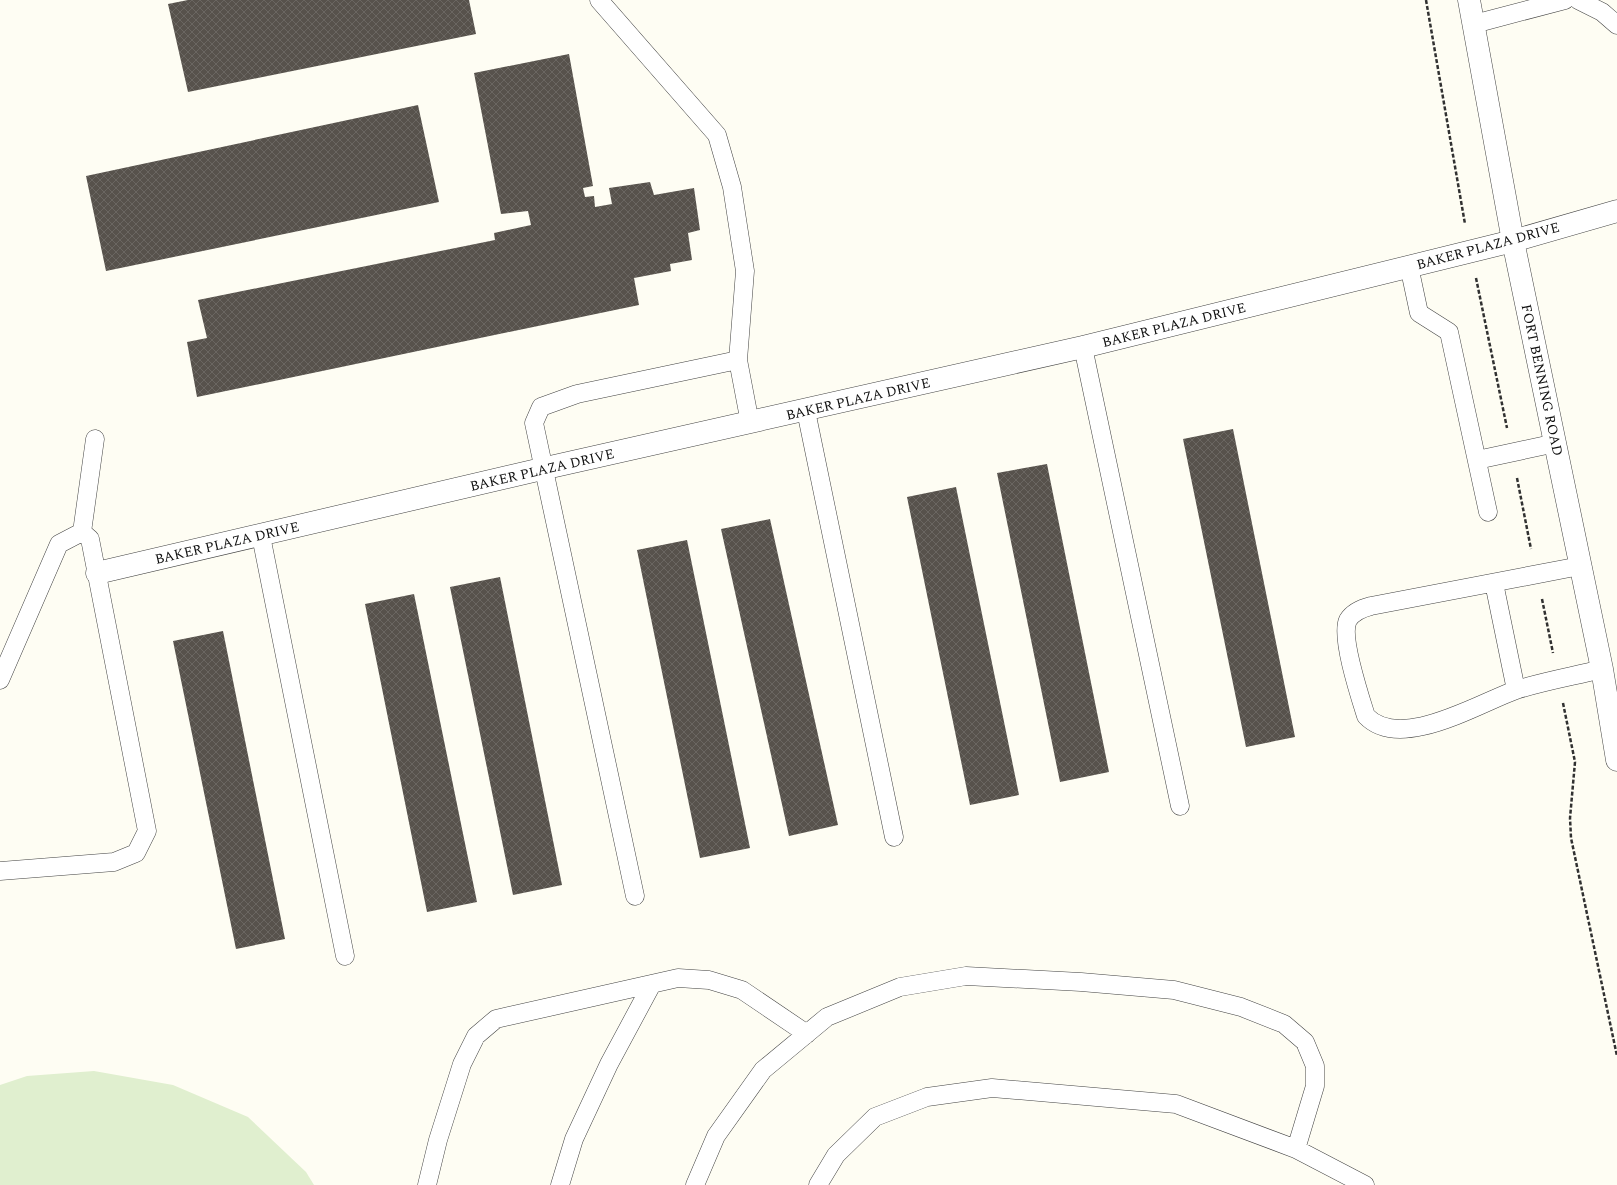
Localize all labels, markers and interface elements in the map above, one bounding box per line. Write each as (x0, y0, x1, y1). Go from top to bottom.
street label: BAKER PLAZA DRIVE (1414, 217, 1562, 275)
street label: BAKER PLAZA DRIVE (1100, 297, 1248, 353)
street label: FORT BENNING ROAD (1516, 302, 1568, 458)
street label: BAKER PLAZA DRIVE (784, 372, 932, 426)
street label: BAKER PLAZA DRIVE (468, 443, 616, 497)
street label: BAKER PLAZA DRIVE (153, 516, 301, 570)

